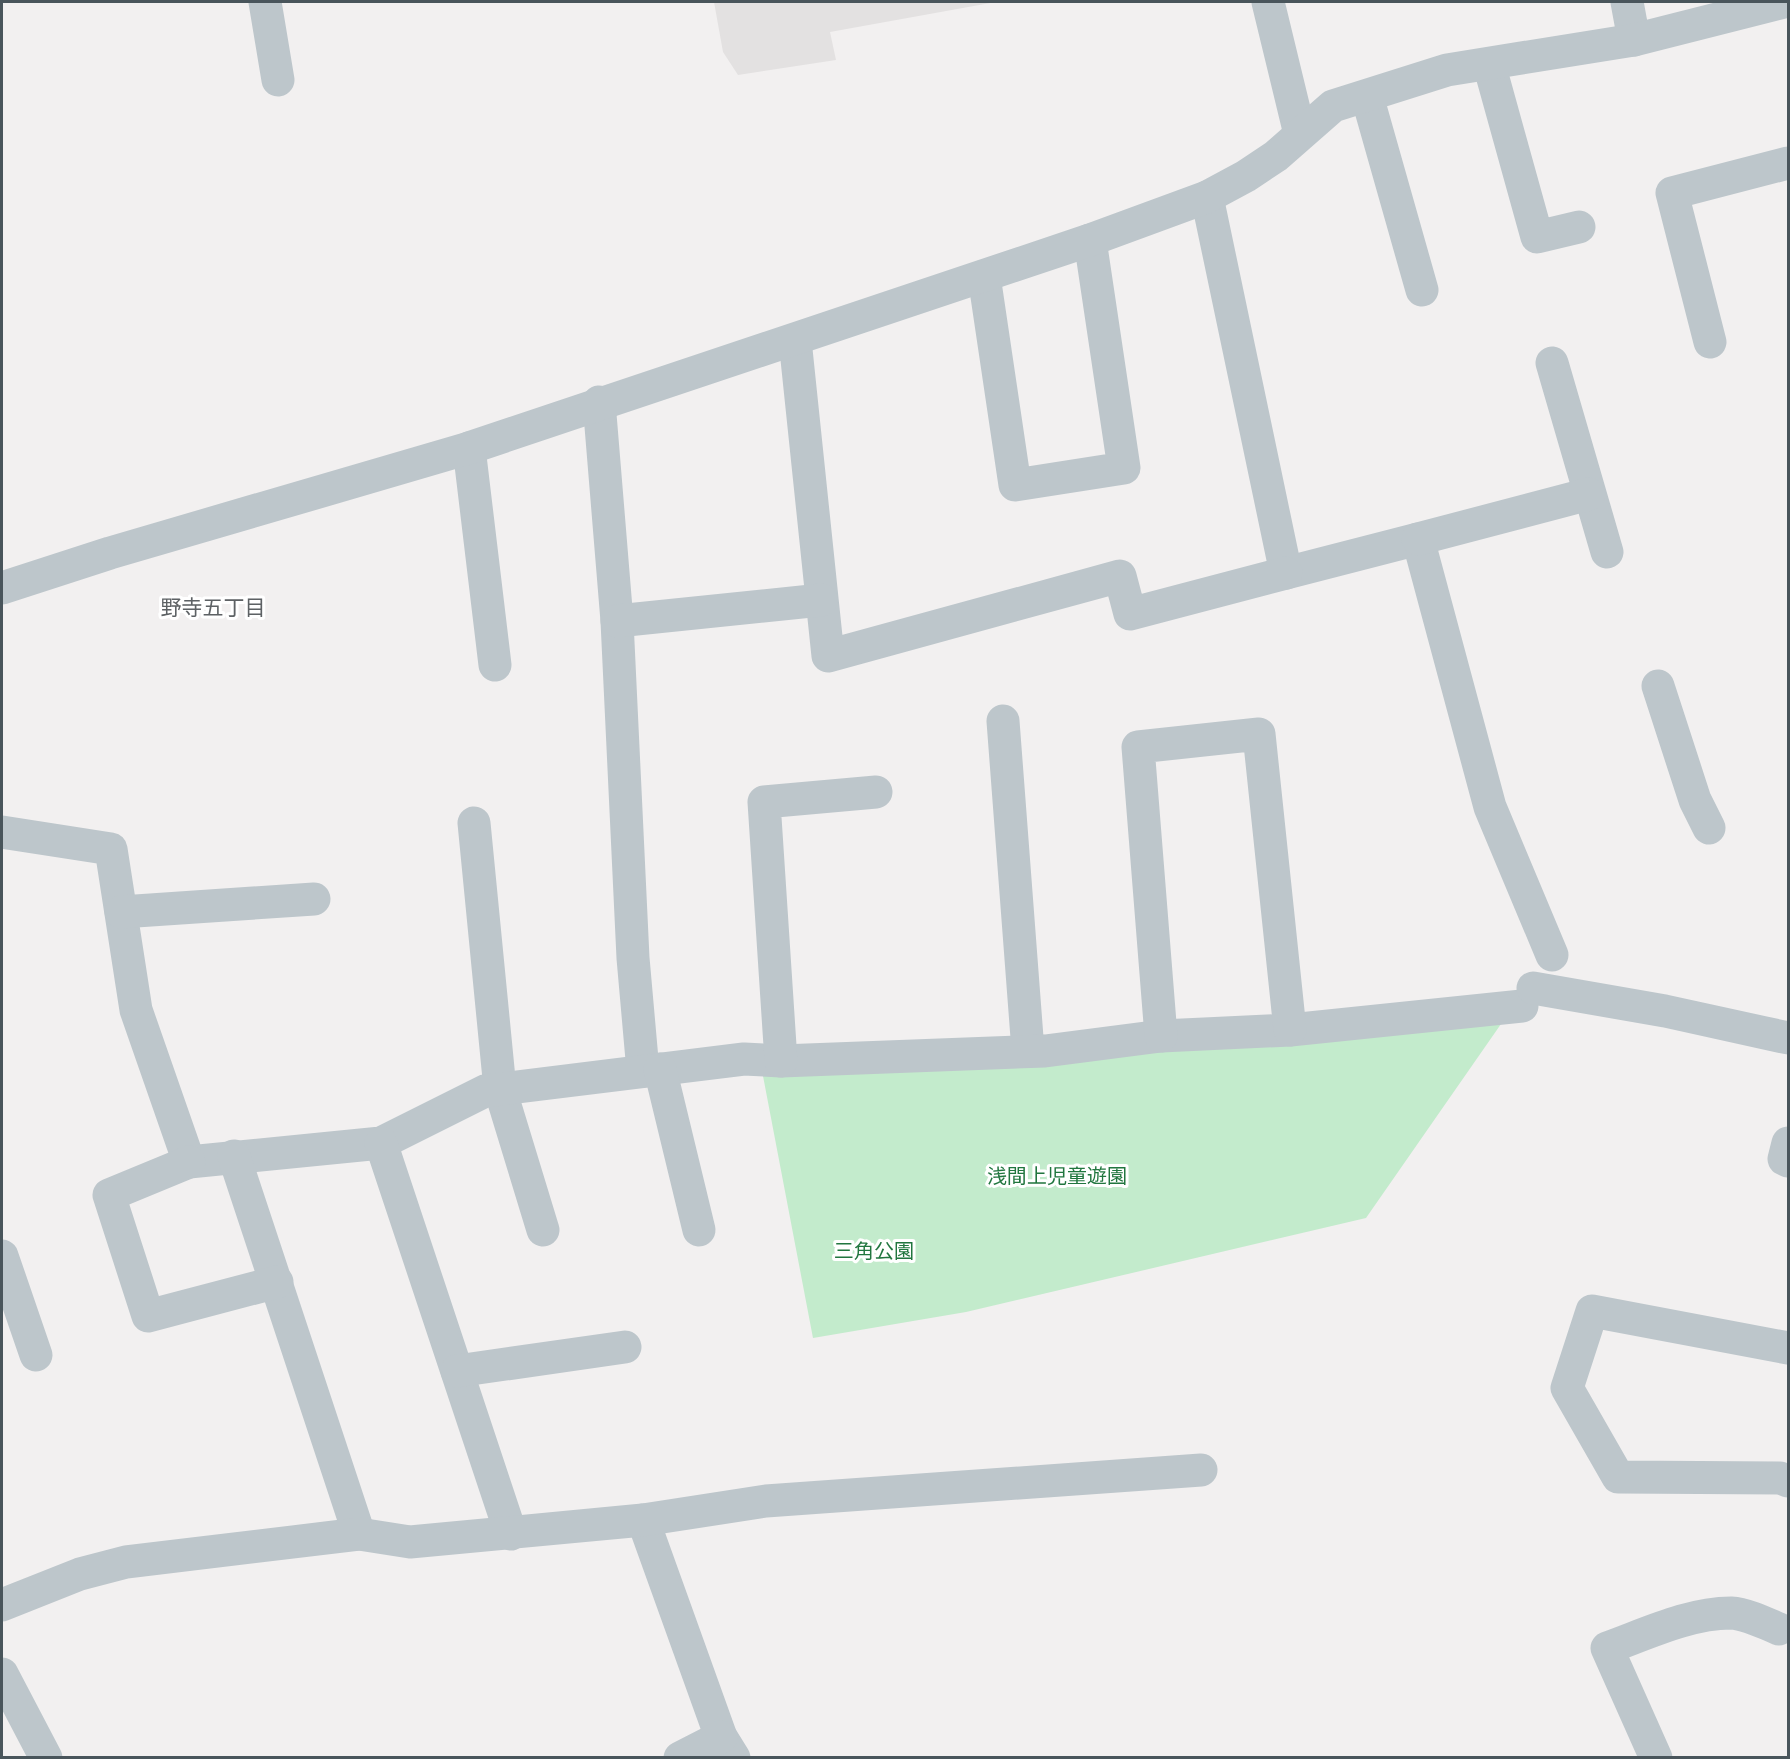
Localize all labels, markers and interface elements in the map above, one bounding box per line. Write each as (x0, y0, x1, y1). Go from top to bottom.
district label: 野寺五丁目 (161, 595, 266, 620)
park label: 浅間上児童遊園 (987, 1164, 1127, 1188)
park label: 三角公園 (834, 1239, 914, 1263)

